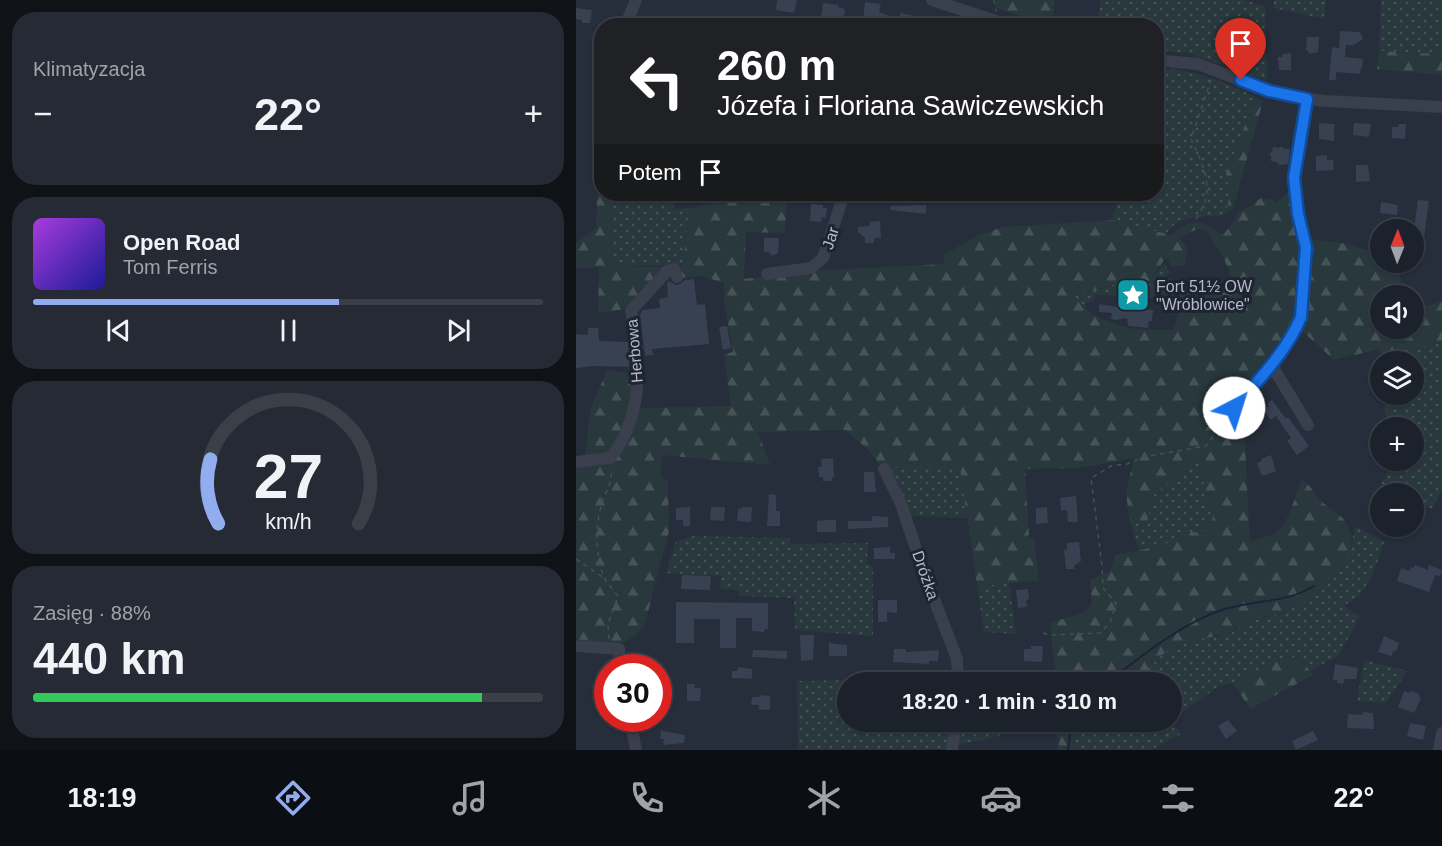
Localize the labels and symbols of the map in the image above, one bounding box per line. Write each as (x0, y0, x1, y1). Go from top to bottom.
pin (1215, 18, 1266, 80)
north arrow (1370, 219, 1424, 273)
street label: Jar (819, 224, 842, 251)
place icon: Fort 51½ OW "Wróblowice" (1115, 277, 1151, 313)
place label: Fort 51½ OW "Wróblowice" (1156, 278, 1253, 313)
street label: Herbowa (623, 318, 646, 384)
position arrow (1202, 376, 1266, 440)
street label: Dróżka (909, 548, 942, 602)
speed limit sign: 30 (594, 654, 672, 732)

